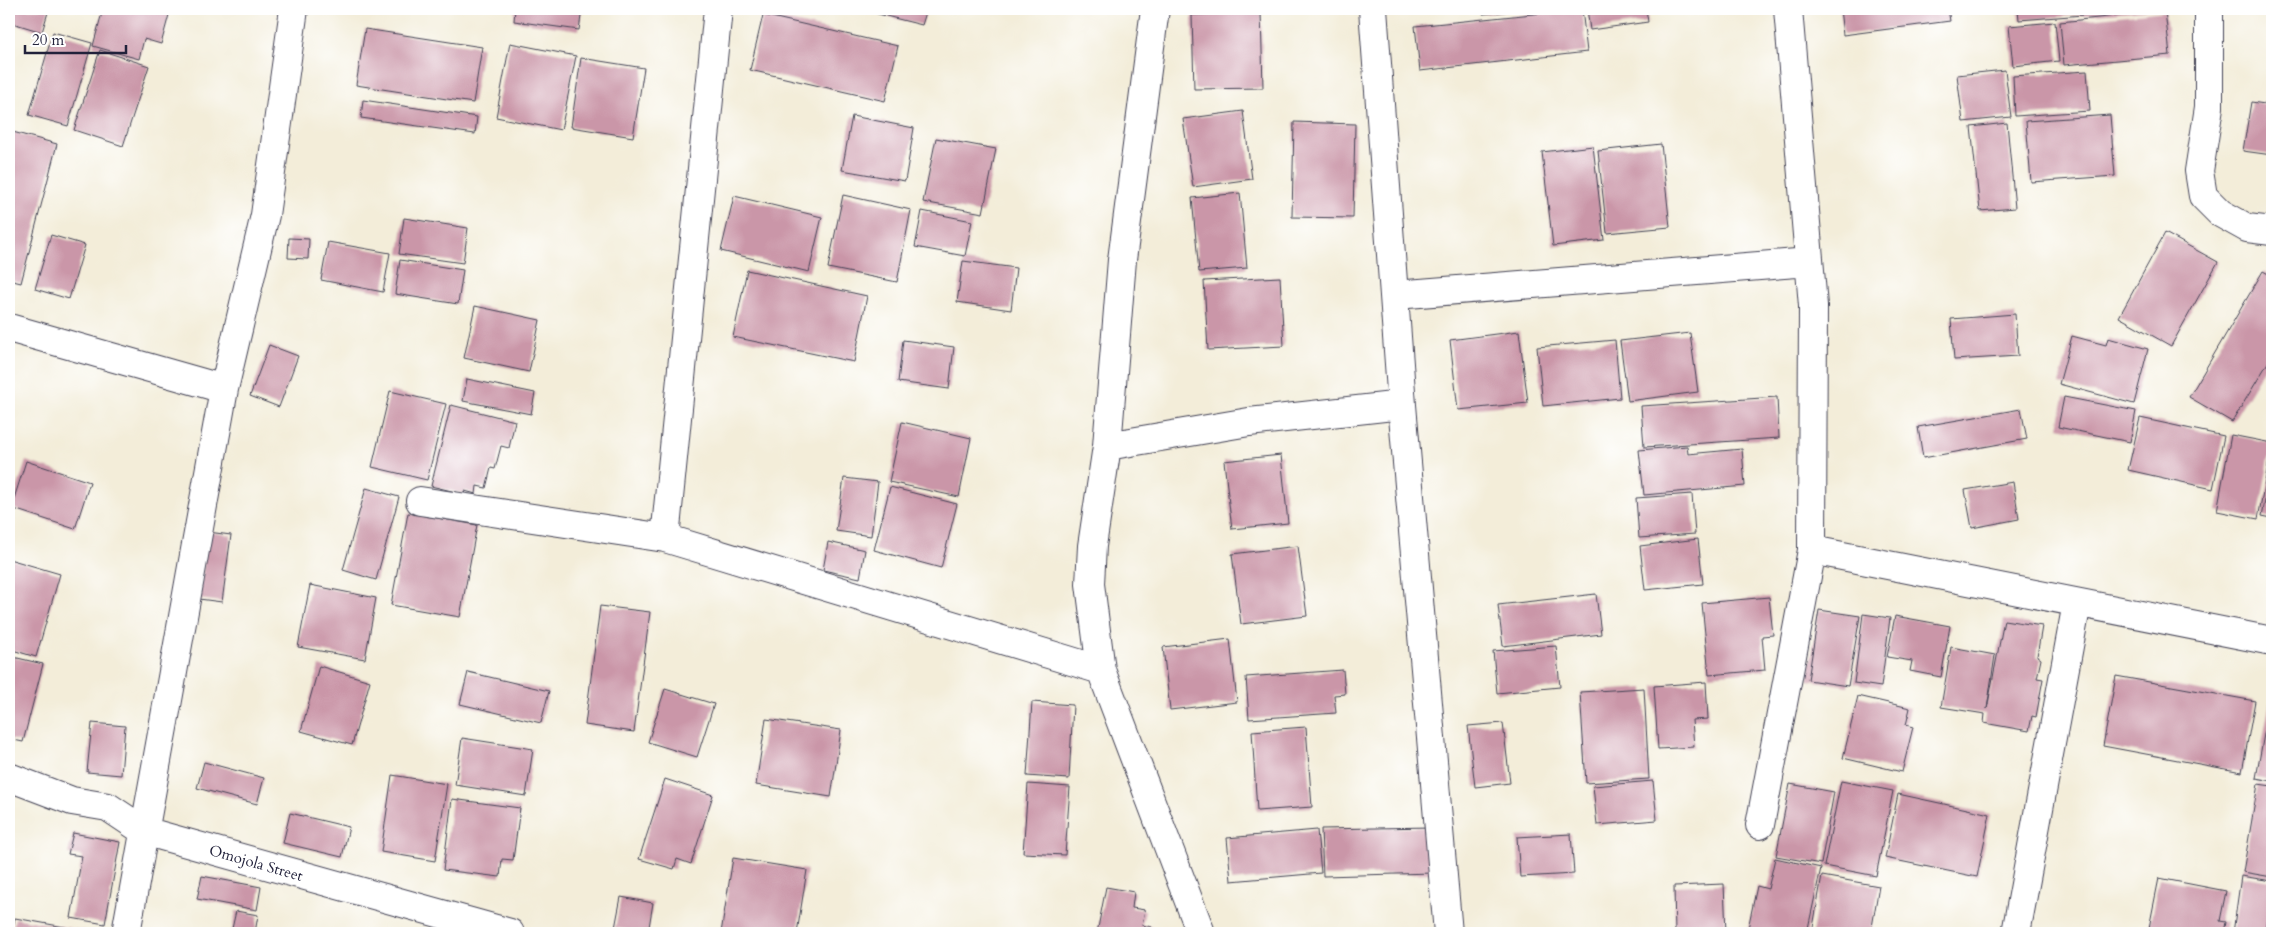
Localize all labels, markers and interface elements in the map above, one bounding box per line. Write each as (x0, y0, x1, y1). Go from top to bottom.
scale bar (25, 22, 126, 54)
text: 20 m (32, 30, 64, 50)
street label: Omojola Street (207, 840, 305, 886)

